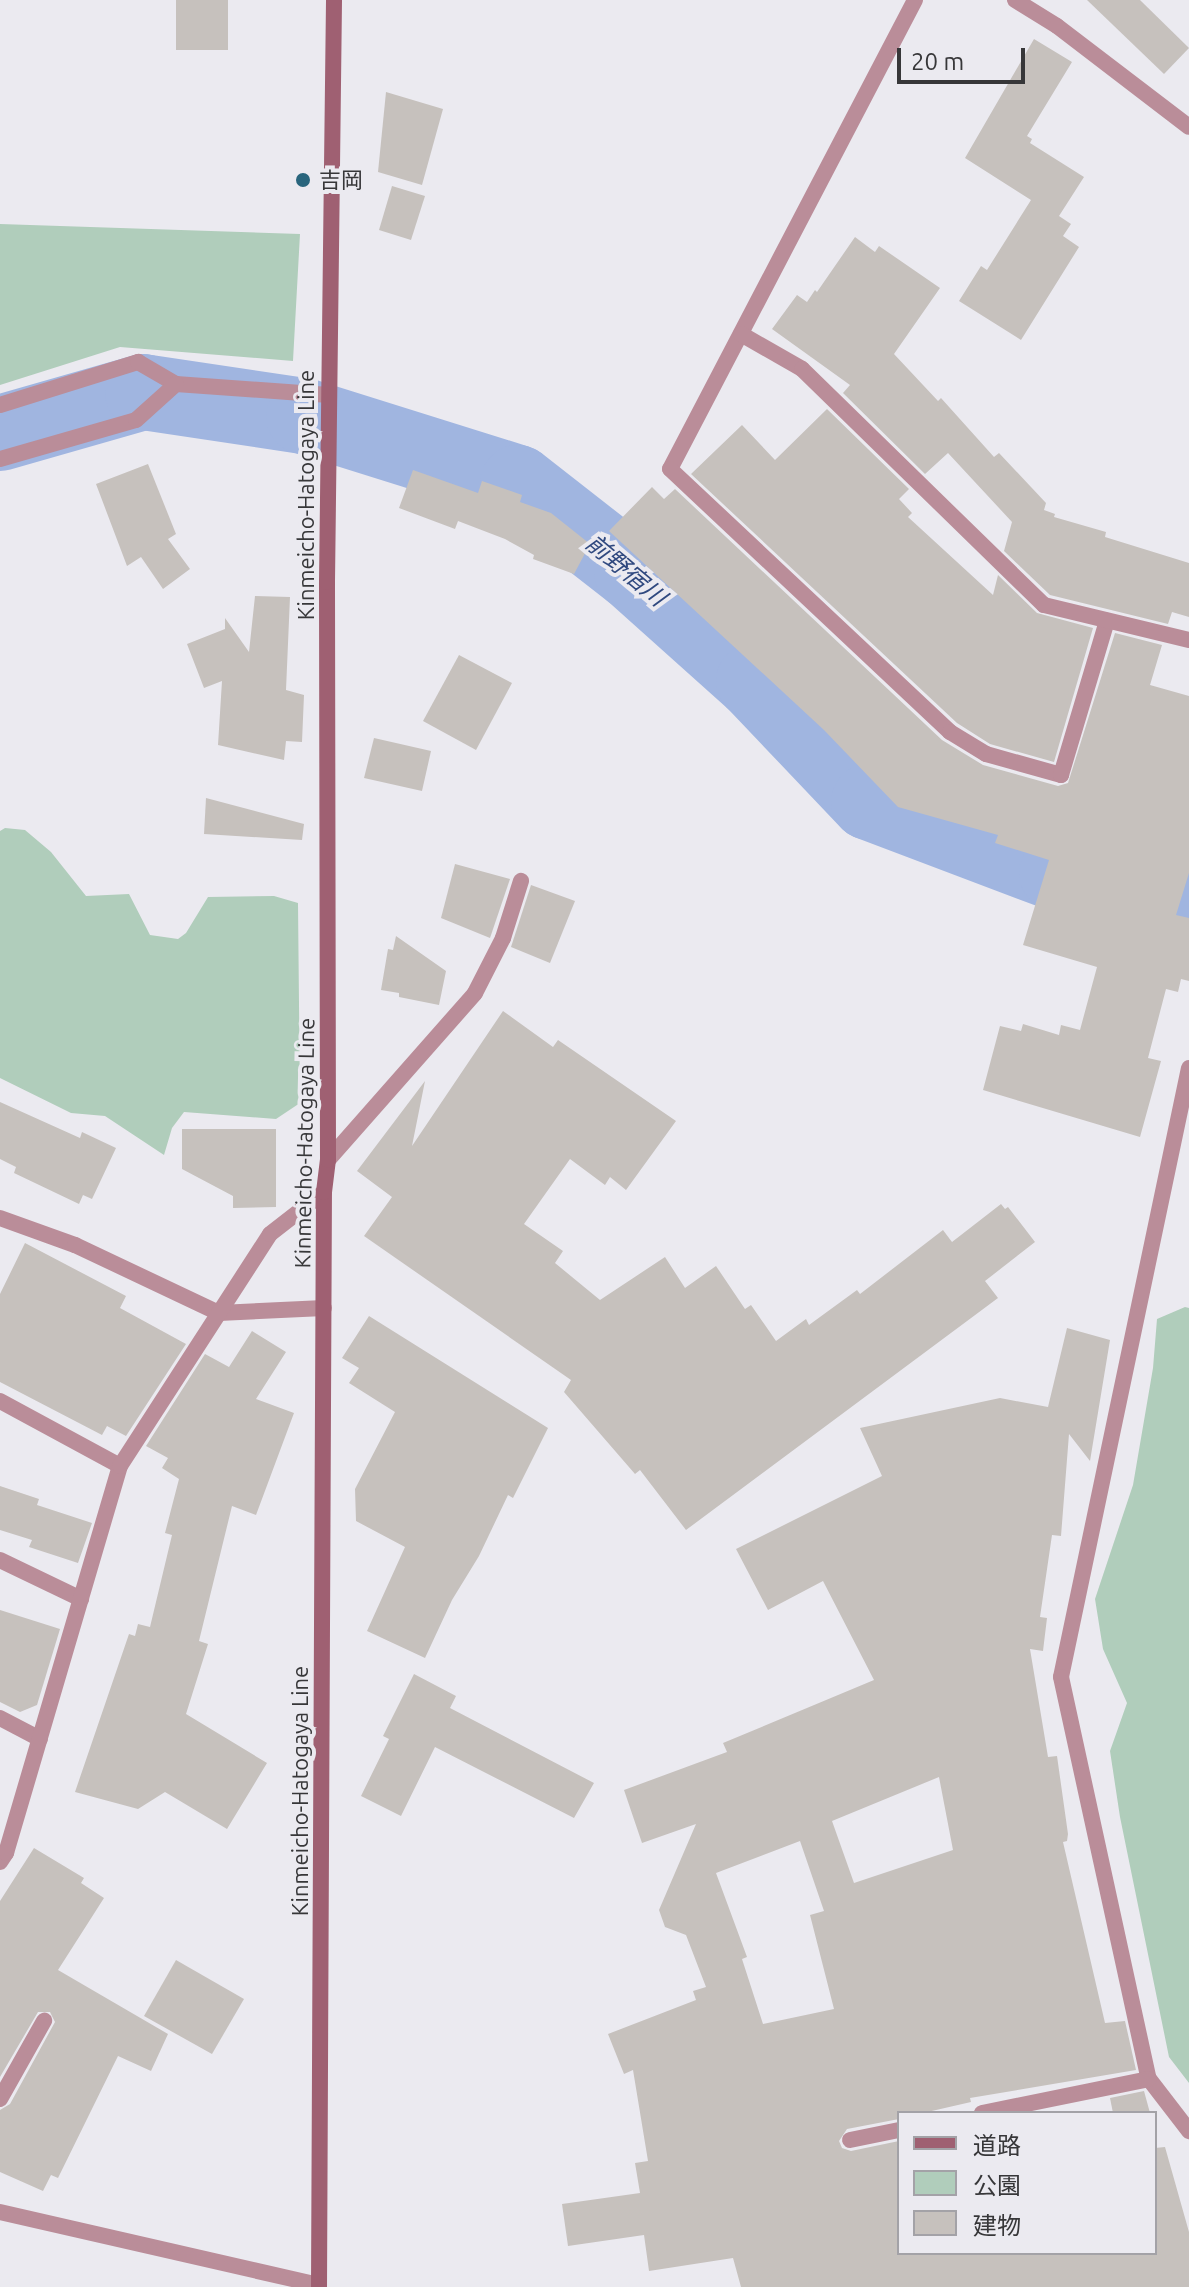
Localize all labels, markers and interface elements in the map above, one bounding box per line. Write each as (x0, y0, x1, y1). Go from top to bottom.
scale bar (901, 32, 1029, 82)
text: 20 m (911, 48, 964, 75)
place label: 吉岡 (319, 167, 363, 193)
marker: 吉岡 (294, 171, 312, 189)
street label: Kinmeicho-Hatogaya Line (293, 370, 319, 620)
water label: 前野宿川 (580, 528, 672, 612)
street label: Kinmeicho-Hatogaya Line (289, 1018, 319, 1268)
street label: Kinmeicho-Hatogaya Line (287, 1666, 313, 1916)
legend (897, 2111, 1157, 2255)
text: 道路 (973, 2132, 1021, 2159)
text: 公園 (973, 2172, 1021, 2199)
text: 建物 (973, 2212, 1021, 2239)

